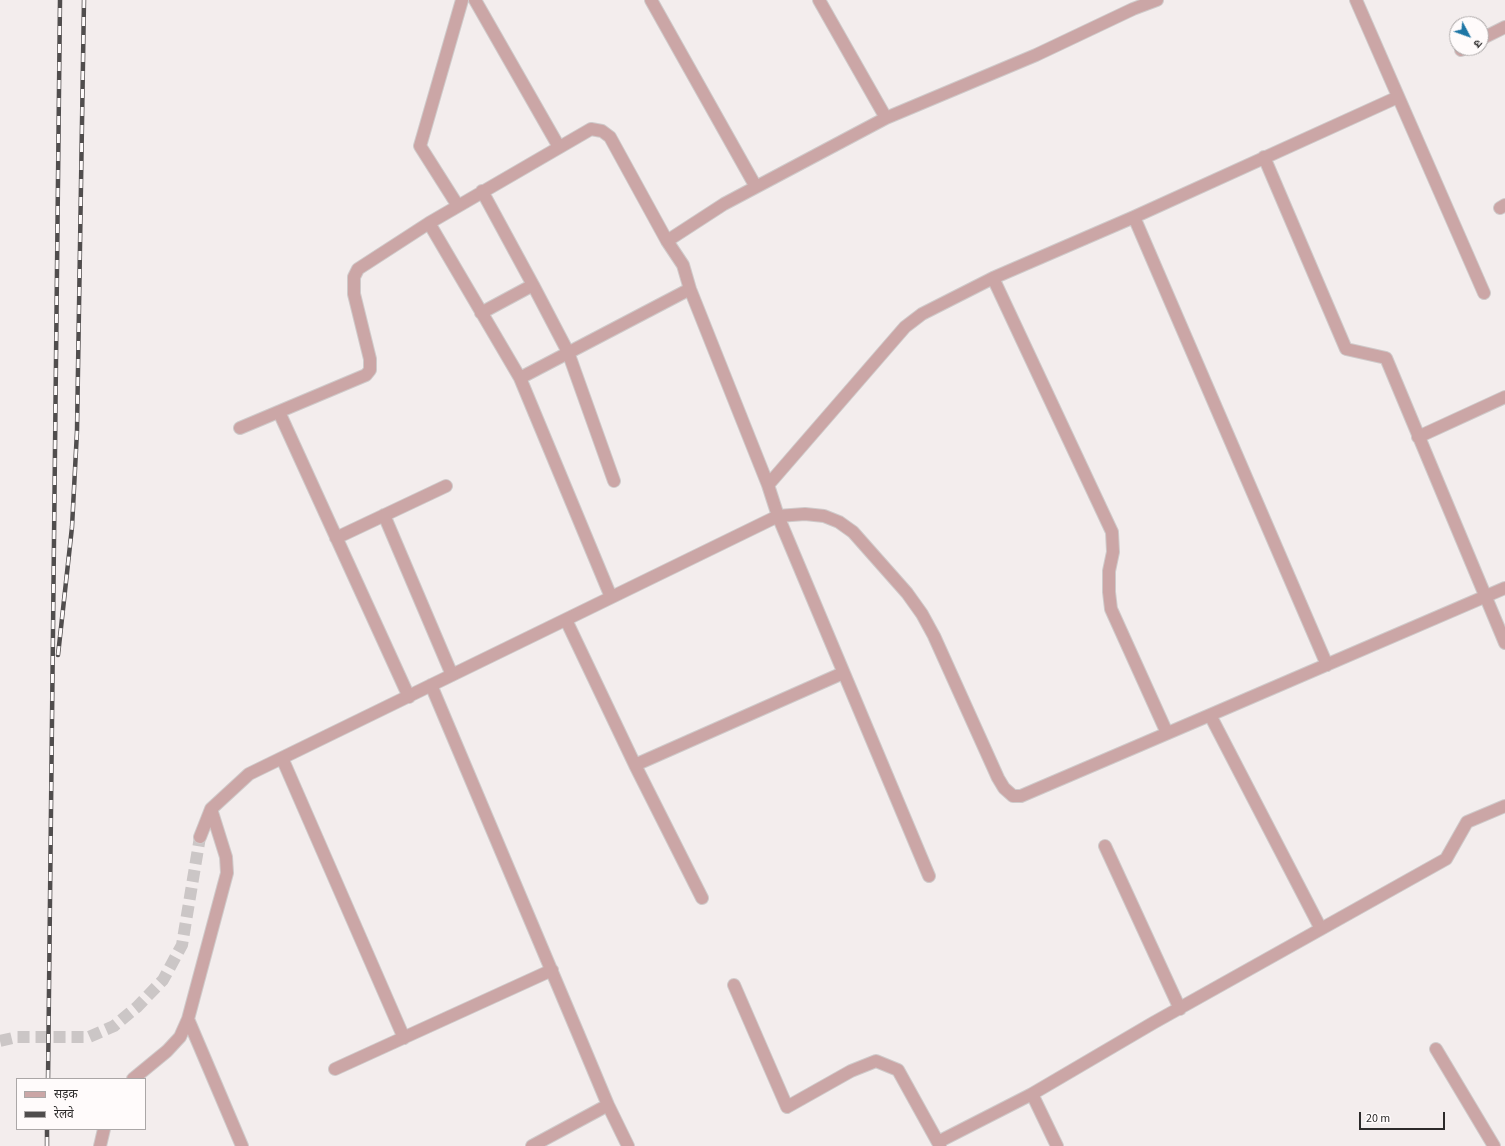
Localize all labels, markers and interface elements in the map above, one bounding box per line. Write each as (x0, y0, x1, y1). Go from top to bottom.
north arrow (1449, 16, 1489, 56)
text: उ (1470, 36, 1485, 51)
legend (16, 1078, 146, 1130)
text: सड़क (54, 1086, 78, 1103)
scale bar (1361, 1104, 1447, 1130)
text: रेलवे (54, 1106, 74, 1123)
text: 20 m (1366, 1110, 1390, 1127)

